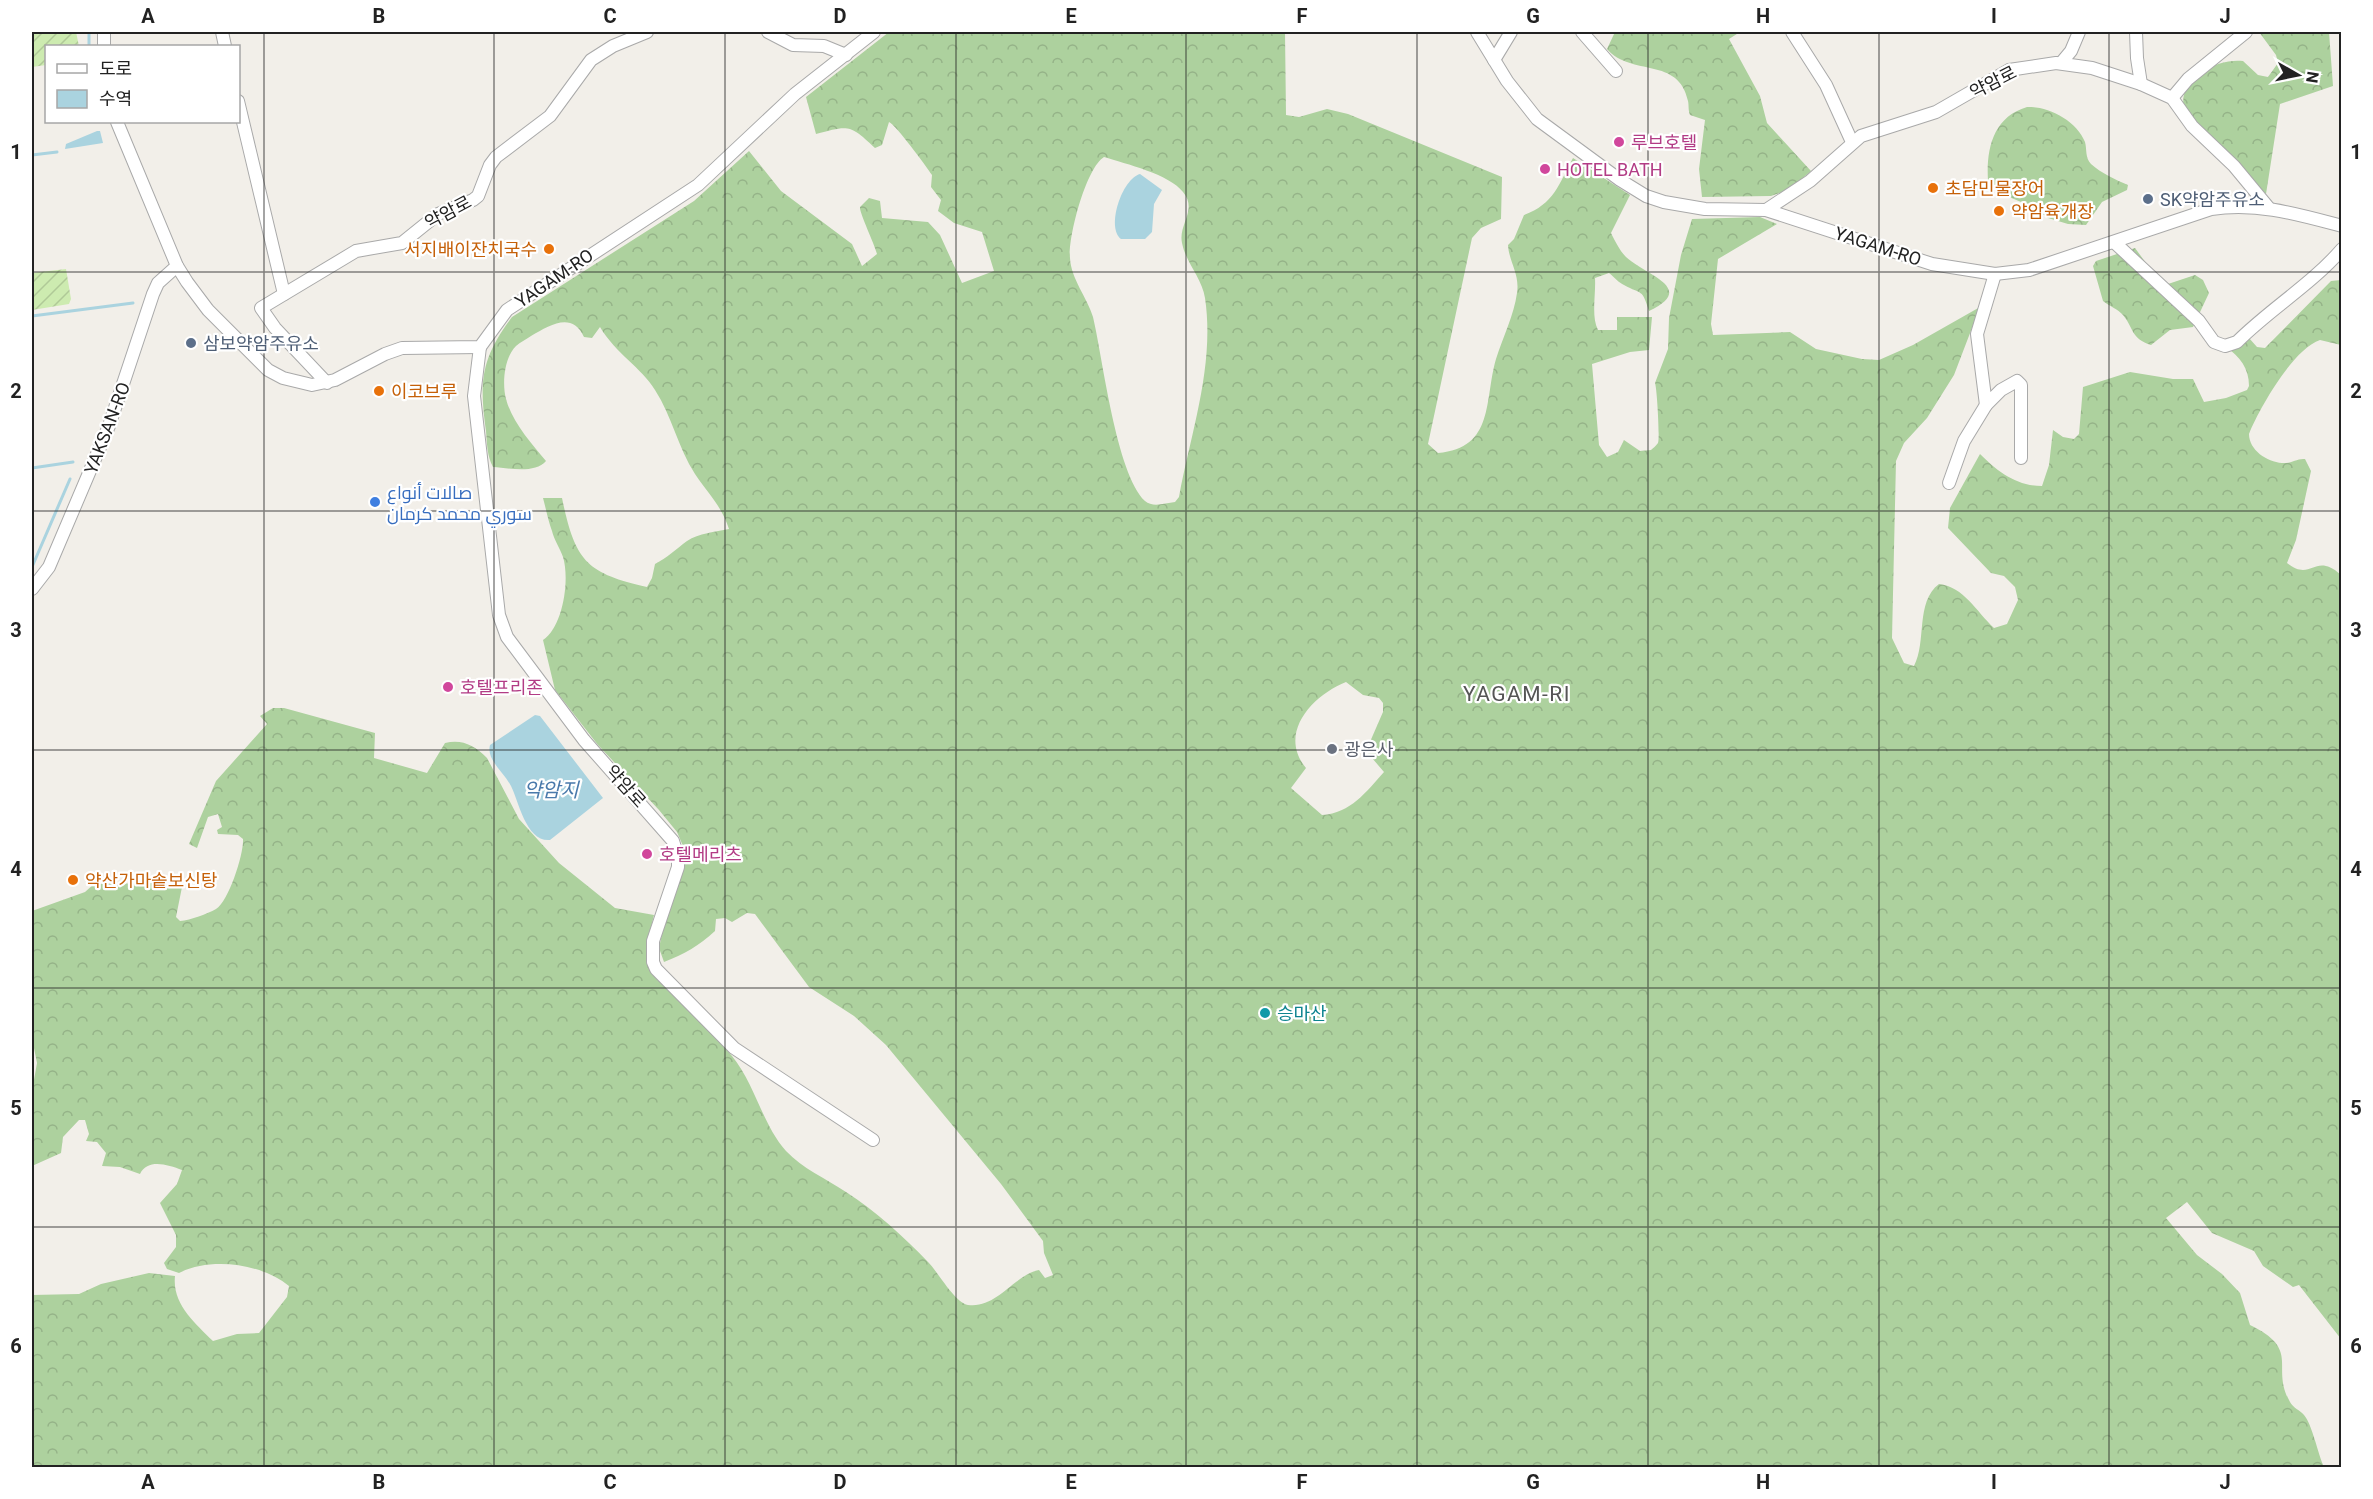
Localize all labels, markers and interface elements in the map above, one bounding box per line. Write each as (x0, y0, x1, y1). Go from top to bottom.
text: A (141, 4, 155, 28)
text: B (373, 4, 385, 28)
text: C (603, 4, 617, 28)
text: D (834, 4, 847, 28)
text: E (1065, 4, 1077, 28)
text: F (1297, 4, 1308, 28)
text: G (1526, 4, 1540, 28)
text: H (1756, 4, 1770, 28)
text: I (1991, 4, 1997, 28)
text: J (2219, 4, 2231, 28)
legend (45, 45, 240, 123)
north arrow (2268, 45, 2328, 105)
text: 도로 (99, 58, 132, 79)
street label: 약암로 (1966, 61, 2020, 103)
text: N (2302, 70, 2323, 84)
text: 수역 (99, 88, 132, 109)
place label: 루브호텔 (1631, 132, 1697, 153)
marker: 루브호텔 (1612, 135, 1626, 149)
text: 1 (10, 140, 22, 164)
text: 1 (2350, 140, 2362, 164)
place label: HOTEL BATH (1557, 159, 1663, 180)
marker: HOTEL BATH (1538, 162, 1552, 176)
place label: 초담민물장어 (1945, 178, 2044, 199)
marker: 초담민물장어 (1926, 181, 1940, 195)
place label: SK약암주유소 (2160, 189, 2265, 210)
street label: 약암로 (421, 191, 475, 233)
marker: SK약암주유소 (2141, 192, 2155, 206)
place label: 약암육개장 (2011, 201, 2094, 222)
marker: 약암육개장 (1992, 204, 2006, 218)
street label: YAGAM-RO (1832, 222, 1924, 270)
place label: 서지배이잔치국수 (405, 239, 537, 260)
marker: 서지배이잔치국수 (542, 242, 556, 256)
street label: YAGAM-RO (511, 244, 597, 312)
place label: 삼보약암주유소 (203, 333, 319, 354)
marker: 삼보약암주유소 (184, 336, 198, 350)
text: 2 (10, 379, 22, 403)
street label: YAKSAN-RO (80, 379, 134, 477)
text: 2 (2350, 379, 2362, 403)
place label: 이코브루 (391, 381, 457, 402)
marker: 이코브루 (372, 384, 386, 398)
place label: صالات أنواع سوري محمد كرمان (387, 482, 532, 528)
marker: صالات أنواع سوري محمد كرمان (368, 495, 382, 509)
text: 3 (10, 618, 22, 642)
text: 3 (2350, 618, 2362, 642)
place label: 호텔프리존 (460, 677, 543, 698)
marker: 호텔프리존 (441, 680, 455, 694)
district label: YAGAM-RI (1463, 682, 1571, 706)
place label: 광은사 (1344, 739, 1394, 760)
marker: 광은사 (1325, 742, 1339, 756)
street label: 약암로 (602, 761, 650, 811)
water label: 약암지 (523, 778, 580, 802)
place label: 호텔메리츠 (659, 844, 742, 865)
marker: 호텔메리츠 (640, 847, 654, 861)
text: 4 (10, 857, 22, 881)
text: 4 (2350, 857, 2362, 881)
place label: 약산가마솥보신탕 (85, 870, 217, 891)
marker: 약산가마솥보신탕 (66, 873, 80, 887)
place label: 승마산 (1277, 1003, 1327, 1024)
marker: 승마산 (1258, 1006, 1272, 1020)
text: 5 (10, 1096, 22, 1120)
text: 5 (2350, 1096, 2362, 1120)
text: 6 (10, 1334, 22, 1358)
text: 6 (2350, 1334, 2362, 1358)
text: A (141, 1470, 155, 1494)
text: B (373, 1470, 385, 1494)
text: C (603, 1470, 617, 1494)
text: D (834, 1470, 847, 1494)
text: E (1065, 1470, 1077, 1494)
text: F (1297, 1470, 1308, 1494)
text: G (1526, 1470, 1540, 1494)
text: H (1756, 1470, 1770, 1494)
text: I (1991, 1470, 1997, 1494)
text: J (2219, 1470, 2231, 1494)

